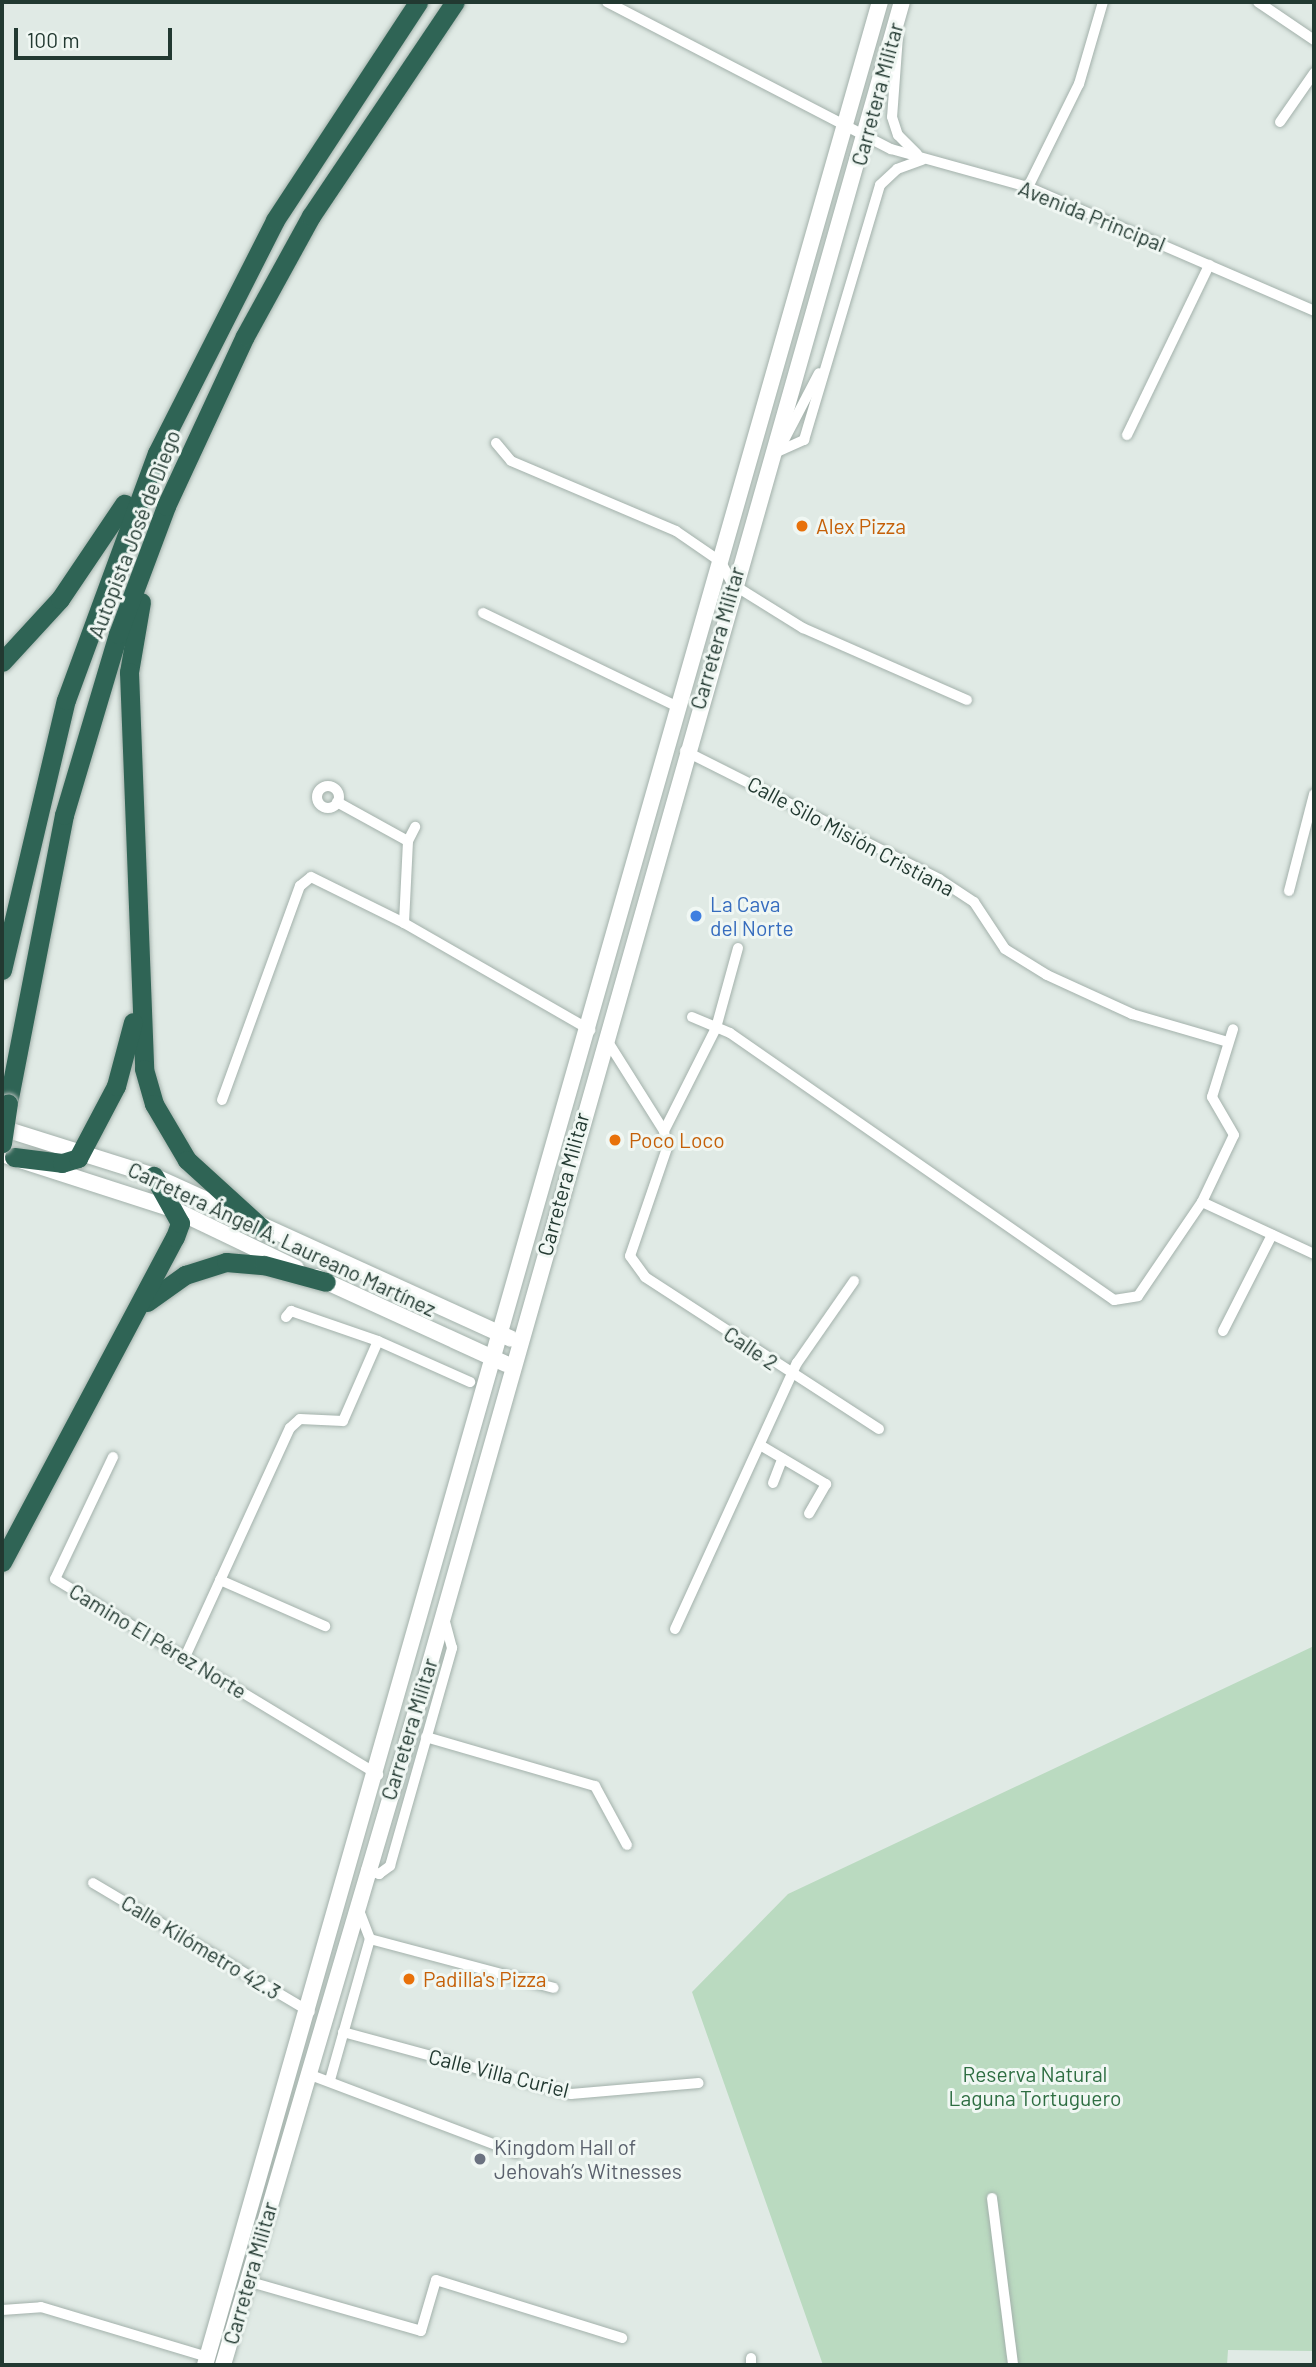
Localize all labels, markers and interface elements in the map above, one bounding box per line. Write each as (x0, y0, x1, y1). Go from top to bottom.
scale bar (18, 14, 175, 58)
street label: Carretera Militar (846, 20, 908, 168)
text: 100 m (27, 27, 80, 52)
street label: Avenida Principal (1015, 175, 1169, 257)
street label: Autopista José de Diego (83, 427, 185, 641)
place label: Alex Pizza (816, 513, 906, 539)
marker: Alex Pizza (794, 518, 810, 534)
street label: Carretera Militar (685, 564, 749, 712)
street label: Calle Silo Misión Cristiana (743, 771, 959, 901)
place label: La Cava del Norte (710, 891, 794, 941)
marker: La Cava del Norte (688, 908, 704, 924)
street label: Carretera Militar (532, 1110, 594, 1258)
place label: Poco Loco (629, 1127, 725, 1153)
marker: Poco Loco (607, 1132, 623, 1148)
street label: Carretera Ángel A. Laureano Martínez (124, 1156, 440, 1322)
street label: Calle 2 (719, 1321, 783, 1375)
street label: Camino El Pérez Norte (65, 1578, 251, 1704)
street label: Carretera Militar (375, 1655, 443, 1803)
street label: Calle Kilómetro 42.3 (117, 1890, 285, 2004)
place label: Padilla's Pizza (423, 1966, 546, 1992)
marker: Padilla's Pizza (401, 1971, 417, 1987)
street label: Calle Villa Curiel (426, 2043, 572, 2103)
park label: Reserva Natural Laguna Tortuguero (949, 2061, 1121, 2111)
place label: Kingdom Hall of Jehovah’s Witnesses (494, 2134, 682, 2184)
marker: Kingdom Hall of Jehovah’s Witnesses (472, 2151, 488, 2167)
street label: Carretera Militar (218, 2199, 282, 2347)

